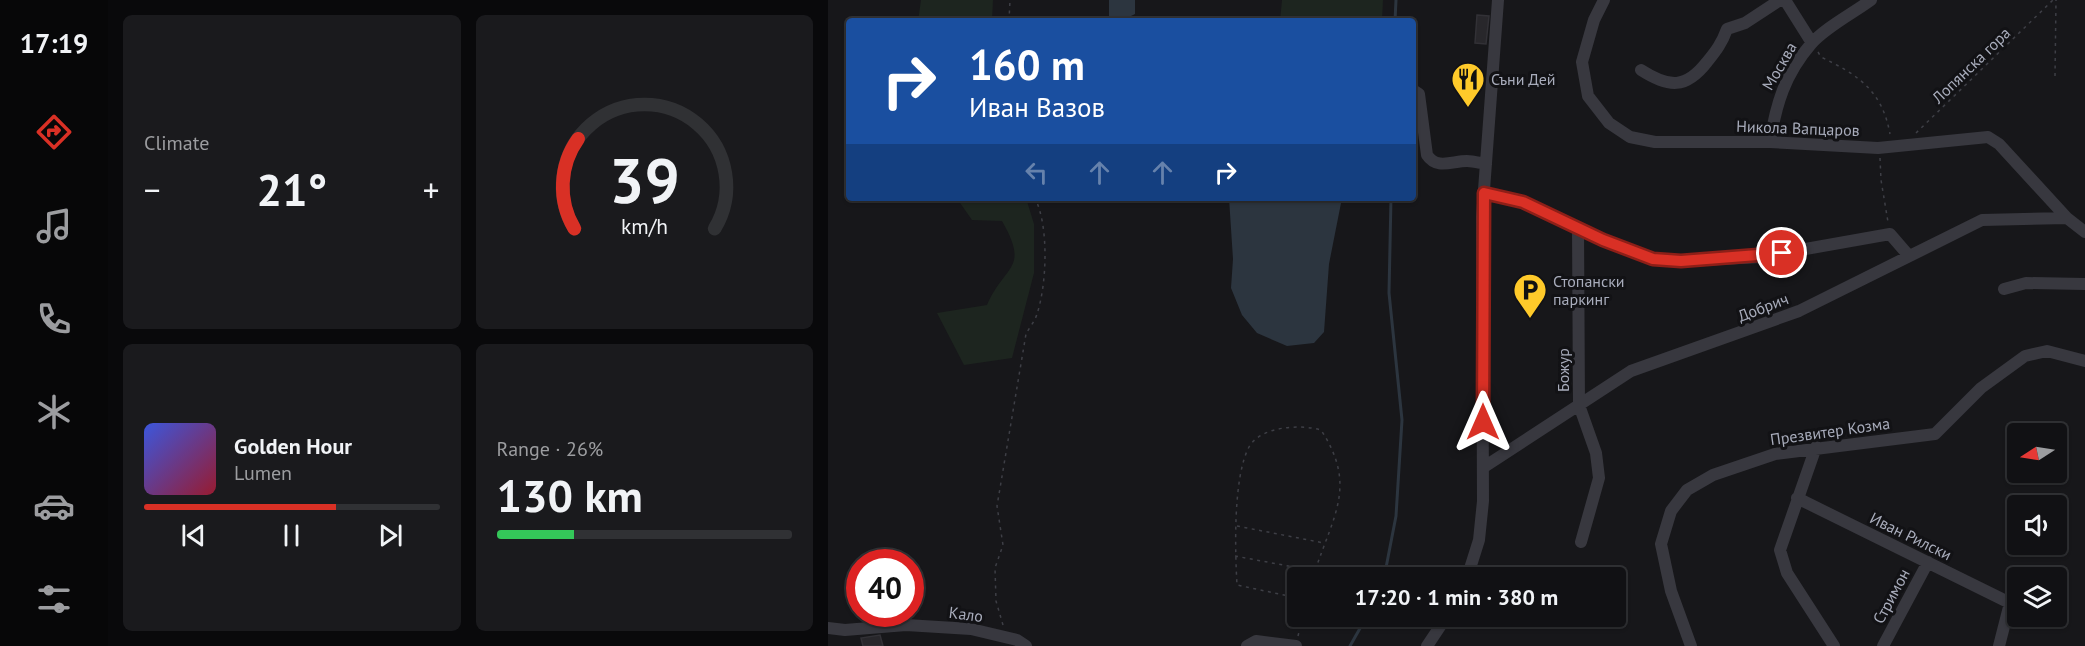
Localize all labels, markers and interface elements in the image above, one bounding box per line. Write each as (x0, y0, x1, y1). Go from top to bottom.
street label: Лопянска гора (1927, 23, 2014, 108)
text: 17:19 (20, 26, 88, 60)
text: 160 m (969, 37, 1085, 92)
street label: Москва (1757, 38, 1801, 94)
icon: right (870, 42, 948, 120)
restaurant icon: Съни Дей (1450, 61, 1486, 108)
place label: Съни Дей (1491, 69, 1556, 89)
text: Иван Вазов (969, 90, 1105, 124)
icon: directions (33, 111, 75, 153)
street label: Никола Вапцаров (1736, 116, 1860, 140)
text: Climate (144, 130, 210, 156)
text: 39 (609, 139, 680, 220)
icon: left (1020, 156, 1053, 189)
icon: ahead (1083, 156, 1116, 189)
icon: ahead (1146, 156, 1179, 189)
icon: right (1209, 156, 1242, 189)
text: 21° (256, 160, 327, 218)
text: − (144, 168, 161, 211)
text: + (423, 168, 439, 211)
icon: music (33, 205, 75, 247)
text: km/h (621, 212, 668, 240)
pin (1756, 227, 1807, 278)
icon: arrive (1765, 236, 1798, 269)
place label: Стопански паркинг (1553, 271, 1625, 309)
parking icon: Стопански паркинг (1512, 272, 1548, 319)
street label: Добрич (1735, 288, 1791, 326)
icon: phone (33, 298, 75, 340)
street label: Божур (1553, 348, 1573, 392)
position arrow (1451, 390, 1515, 454)
icon: climate (33, 391, 75, 433)
street label: Презвитер Козма (1769, 413, 1891, 449)
north arrow (2007, 423, 2067, 483)
map controls (2007, 423, 2067, 627)
text: Golden Hour (234, 432, 352, 460)
text: Range · 26% (497, 436, 603, 462)
text: Lumen (234, 460, 292, 486)
text: 130 km (497, 466, 643, 524)
icon: car (33, 485, 75, 527)
button: sound (2007, 495, 2067, 555)
street label: Иван Рилски (1867, 508, 1955, 564)
icon: previous (177, 519, 210, 552)
icon: pause (275, 519, 308, 552)
icon: next (374, 519, 407, 552)
speed limit sign: 40 (846, 549, 924, 627)
street label: Стримон (1868, 565, 1914, 627)
button: layers (2007, 567, 2067, 627)
icon: filters (33, 578, 75, 620)
text: 17:20 · 1 min · 380 m (1355, 583, 1558, 611)
street label: Кало (948, 602, 984, 626)

